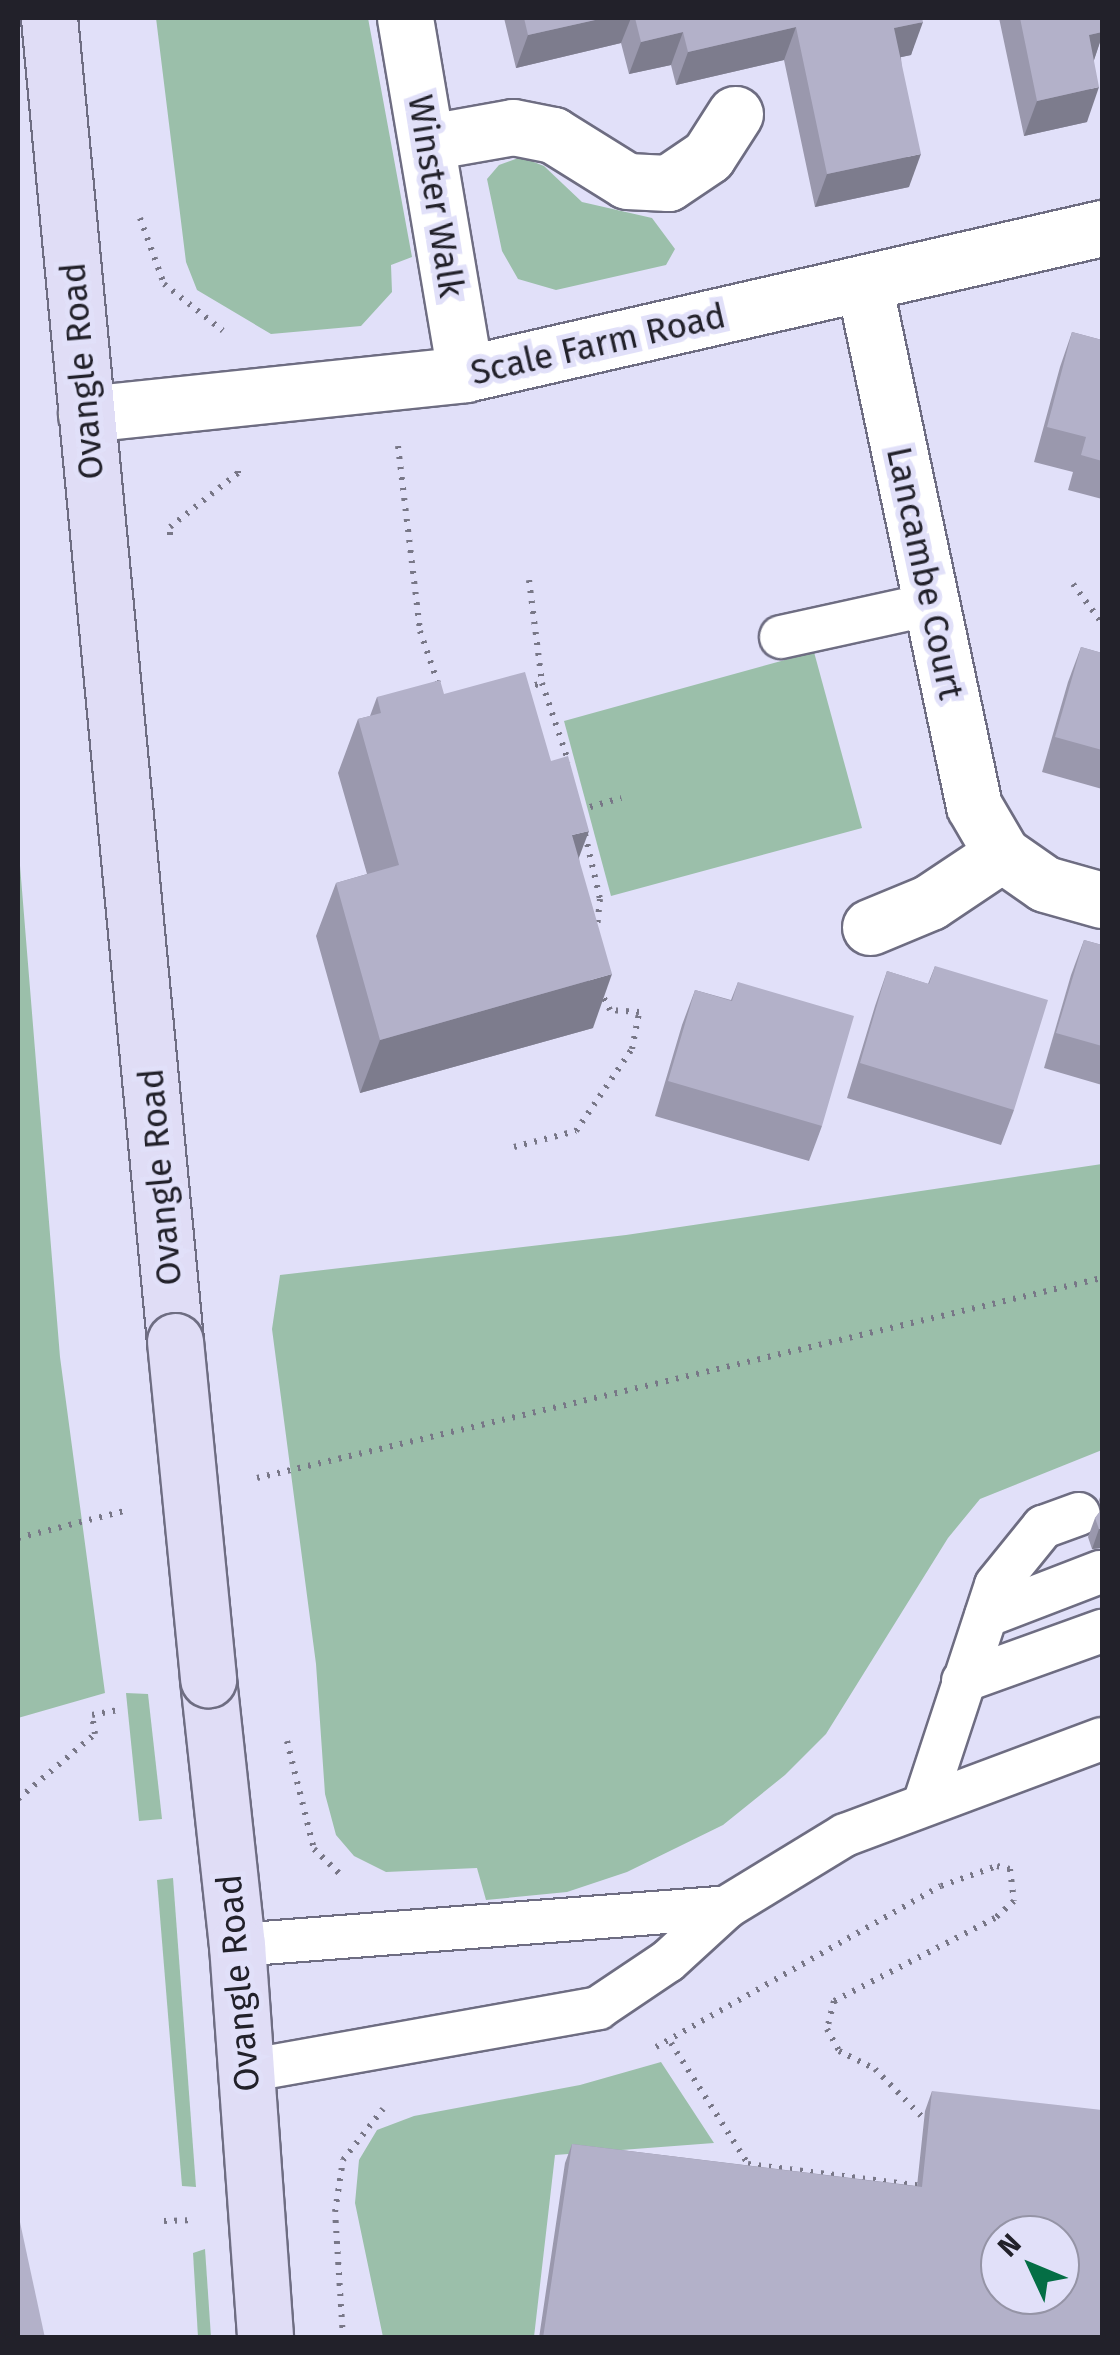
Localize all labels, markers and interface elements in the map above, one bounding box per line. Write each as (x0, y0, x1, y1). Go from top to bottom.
street label: Winster Walk (399, 92, 473, 300)
street label: Ovangle Road (52, 261, 112, 481)
street label: Scale Farm Road (467, 294, 729, 394)
street label: Lancambe Court (878, 443, 972, 703)
street label: Ovangle Road (130, 1067, 190, 1287)
street label: Ovangle Road (208, 1873, 268, 2093)
north arrow (980, 2215, 1080, 2315)
text: N (991, 2227, 1028, 2263)

